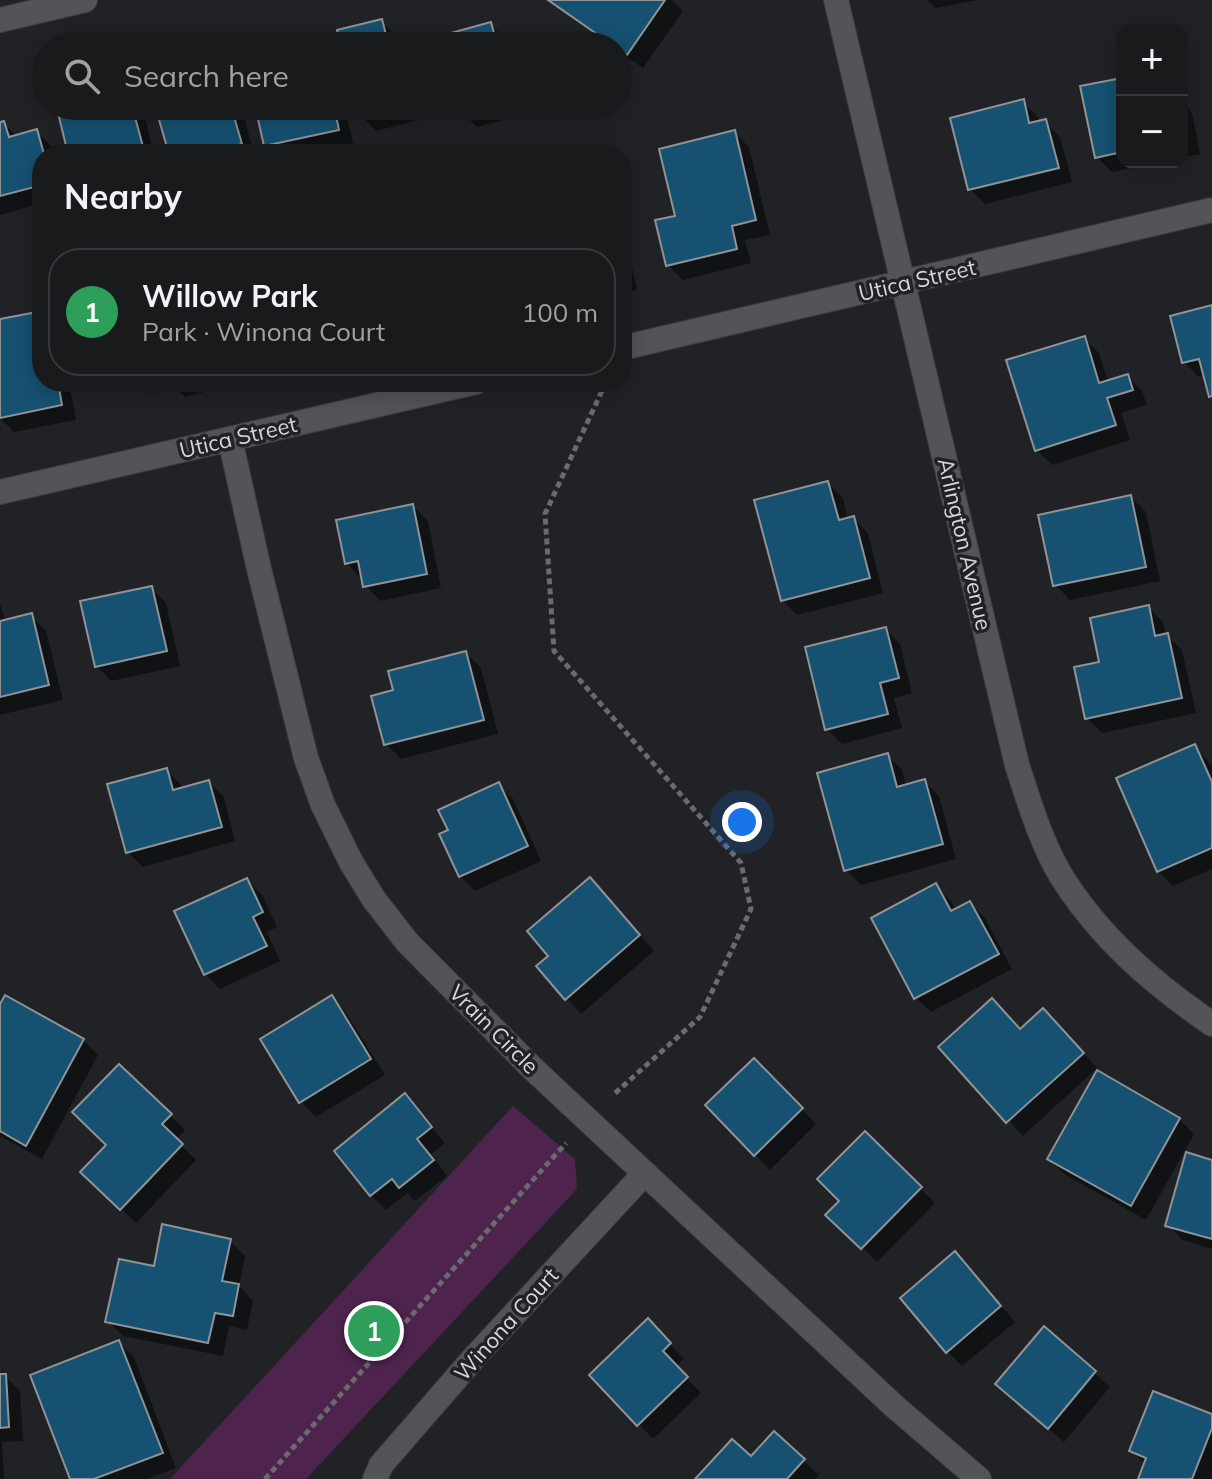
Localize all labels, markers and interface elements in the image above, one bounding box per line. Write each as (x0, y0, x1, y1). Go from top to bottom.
map controls (1116, 24, 1188, 168)
button: + (1116, 24, 1188, 96)
search box (32, 32, 632, 120)
icon: search (60, 54, 104, 98)
text: Search here (124, 57, 289, 95)
button: − (1116, 96, 1188, 168)
text: Nearby (64, 175, 182, 218)
street label: Utica Street (856, 253, 979, 307)
text: Willow Park (142, 277, 318, 315)
text: 1 (84, 296, 100, 329)
text: 100 m (522, 296, 598, 329)
text: Park · Winona Court (142, 315, 385, 348)
street label: Utica Street (177, 410, 300, 464)
street label: Arlington Avenue (932, 455, 998, 633)
your location (722, 802, 762, 842)
street label: Vrain Circle (443, 978, 545, 1080)
street label: Winona Court (448, 1261, 564, 1386)
pin: 1 (348, 1301, 400, 1361)

